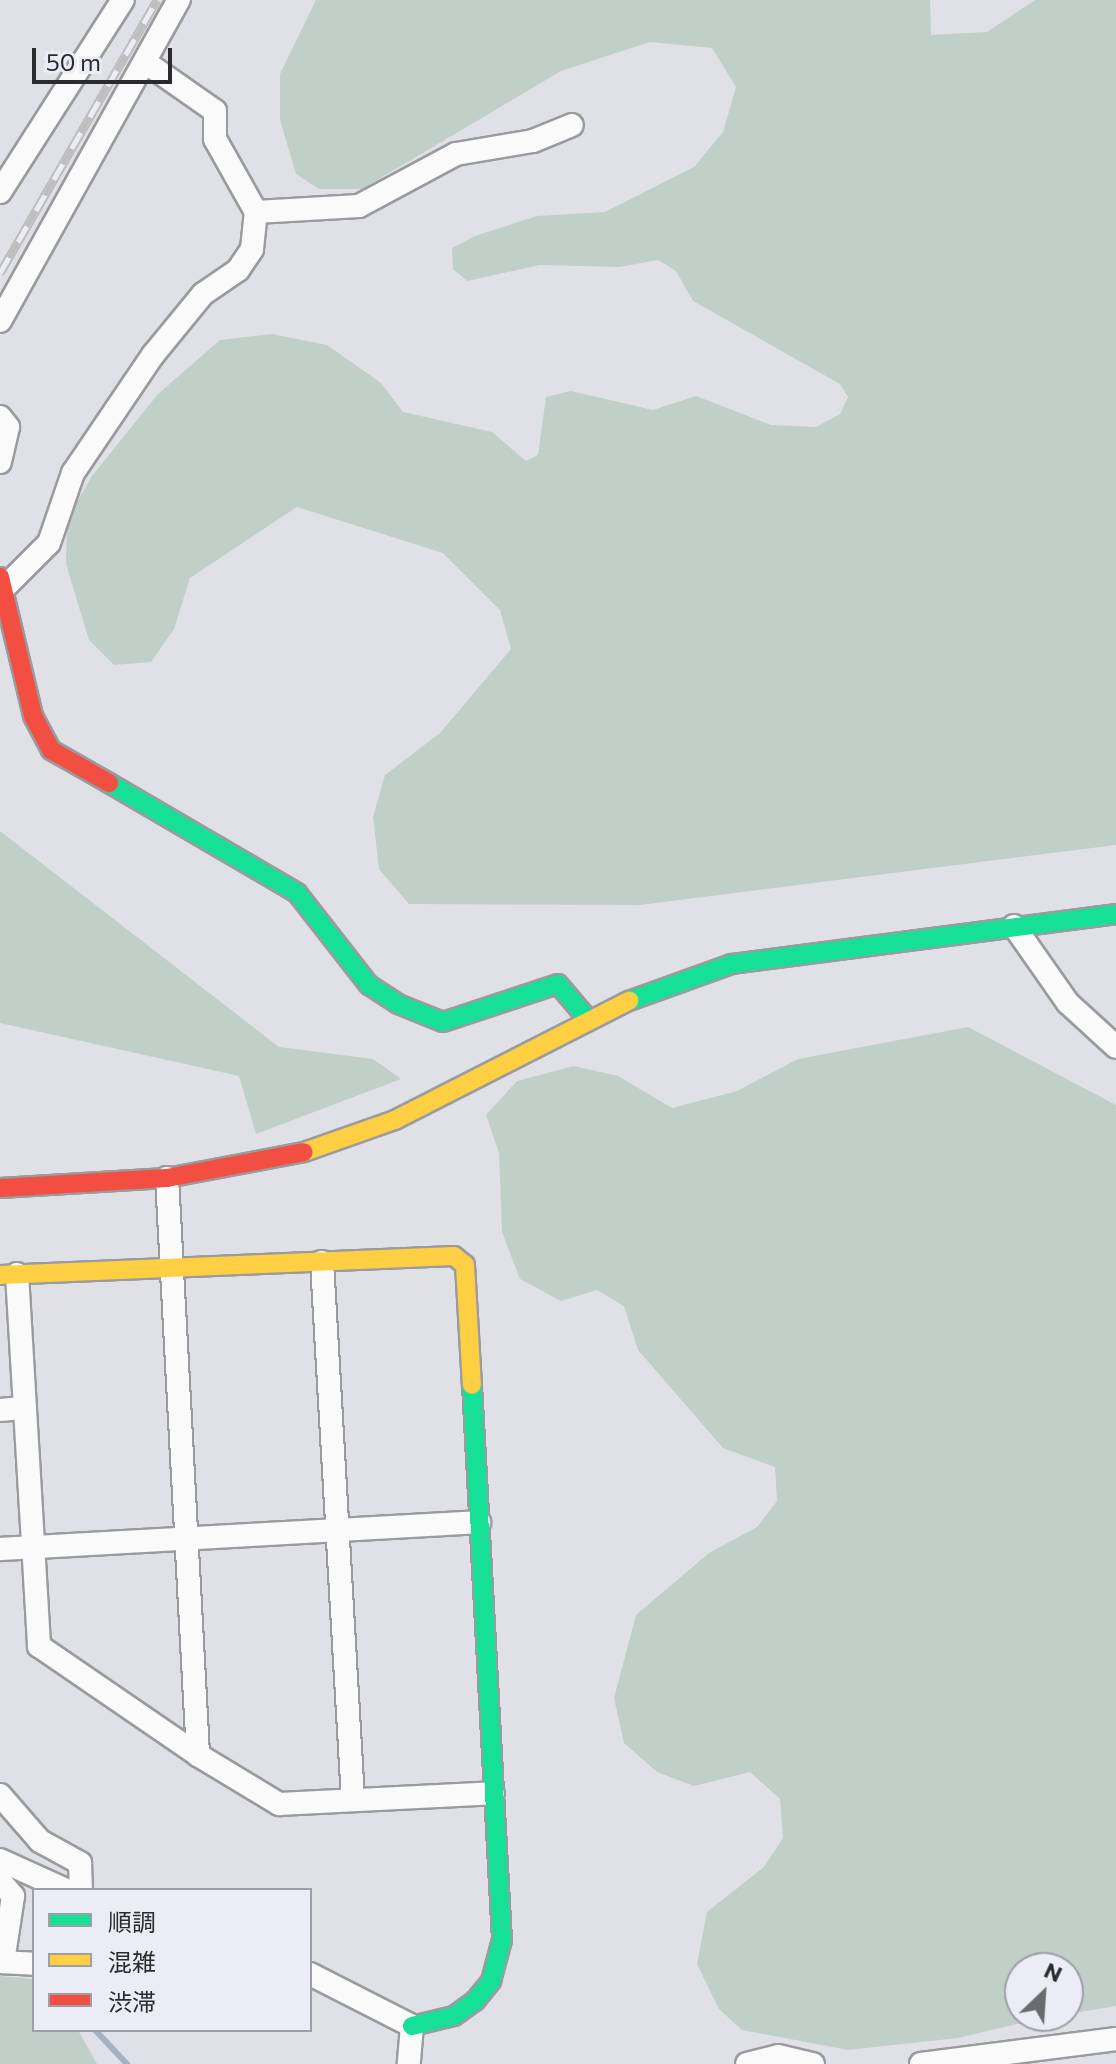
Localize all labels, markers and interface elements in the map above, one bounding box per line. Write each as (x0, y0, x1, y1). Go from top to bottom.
scale bar (36, 32, 176, 82)
text: 50 m (46, 47, 101, 76)
legend (32, 1888, 312, 2032)
text: 順調 (108, 1907, 156, 1936)
text: 混雑 (108, 1947, 156, 1976)
north arrow (1004, 1952, 1084, 2032)
text: N (1040, 1956, 1067, 1987)
text: 渋滞 (108, 1987, 156, 2016)

